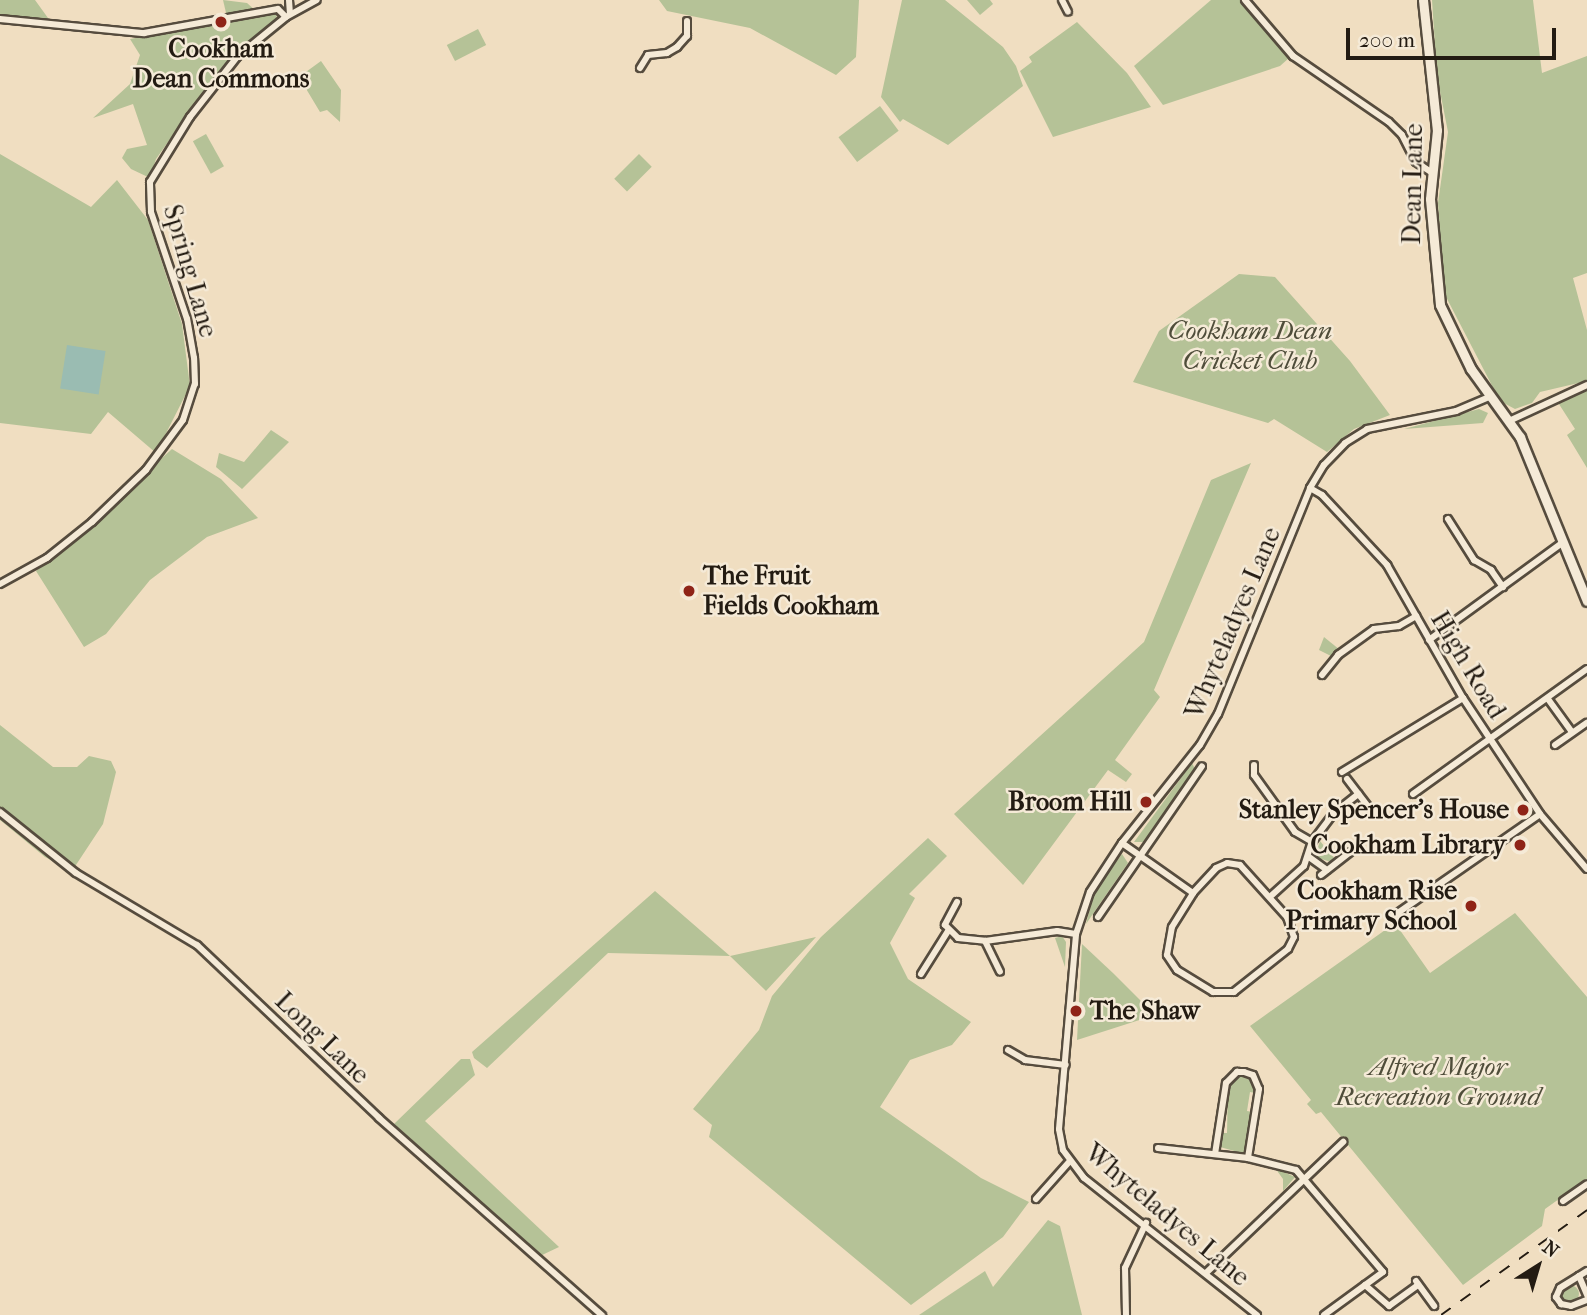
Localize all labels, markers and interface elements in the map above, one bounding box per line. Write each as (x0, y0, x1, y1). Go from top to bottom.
marker: Cookham Dean Commons (213, 14, 229, 30)
scale bar (1349, 14, 1559, 58)
text: 200 m (1359, 28, 1415, 52)
place label: Cookham Dean Commons (133, 33, 309, 94)
street label: Dean Lane (1396, 123, 1430, 245)
street label: Spring Lane (156, 201, 224, 341)
park label: Cookham Dean Cricket Club (1168, 315, 1332, 376)
street label: Whyteladyes Lane (1179, 523, 1287, 723)
place label: The Fruit Fields Cookham (703, 560, 879, 622)
marker: The Fruit Fields Cookham (681, 583, 697, 599)
street label: High Road (1424, 605, 1512, 725)
place label: Broom Hill (1008, 786, 1132, 818)
marker: Broom Hill (1138, 794, 1154, 810)
place label: Stanley Spencer's House (1239, 794, 1509, 826)
marker: Stanley Spencer's House (1515, 802, 1531, 818)
place label: Cookham Library (1311, 829, 1506, 861)
marker: Cookham Library (1512, 837, 1528, 853)
place label: Cookham Rise Primary School (1286, 875, 1457, 936)
marker: Cookham Rise Primary School (1463, 898, 1479, 914)
street label: Long Lane (268, 985, 376, 1091)
place label: The Shaw (1090, 995, 1200, 1027)
marker: The Shaw (1068, 1003, 1084, 1019)
park label: Alfred Major Recreation Ground (1335, 1051, 1541, 1112)
street label: Whyteladyes Lane (1078, 1137, 1256, 1293)
north arrow (1503, 1231, 1573, 1301)
text: N (1538, 1236, 1563, 1262)

